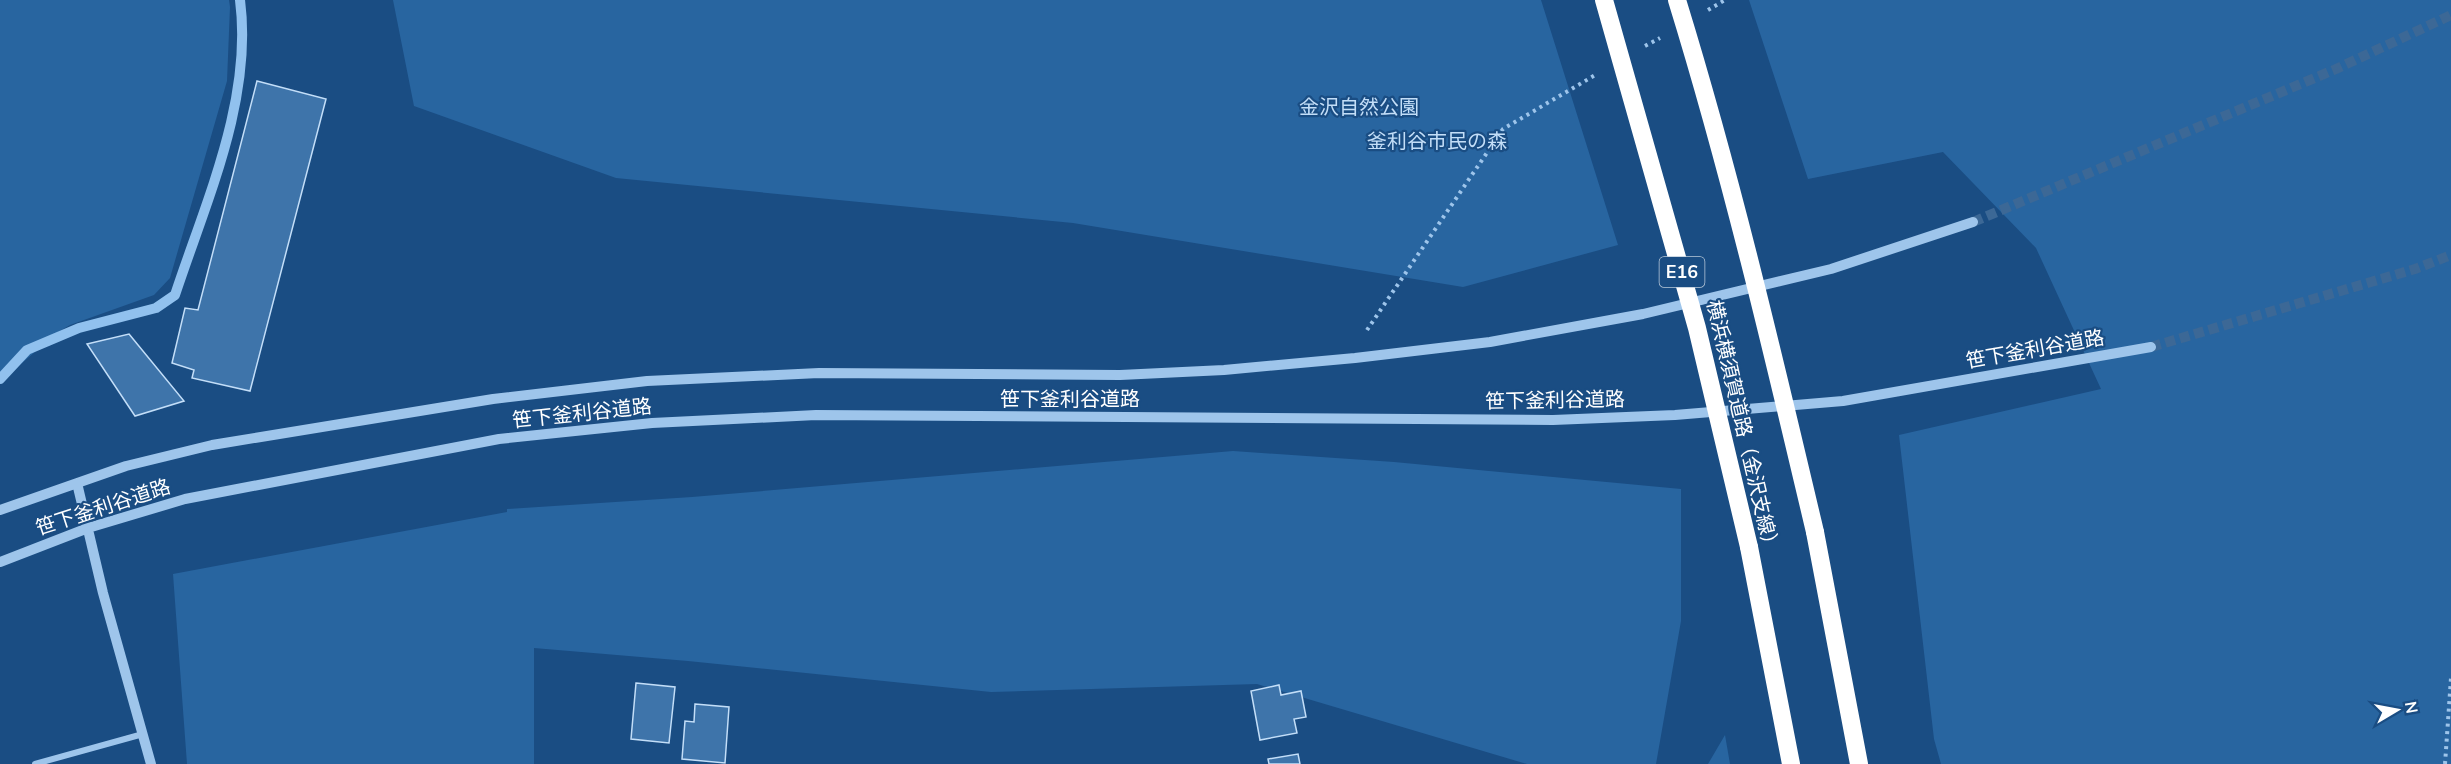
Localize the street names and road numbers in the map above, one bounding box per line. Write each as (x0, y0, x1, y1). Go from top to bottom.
road number: E16 (1660, 257, 1704, 287)
street label: 横浜横須賀道路（金沢支線） (1700, 297, 1785, 557)
street label: 笹下釜利谷道路 (1964, 324, 2106, 375)
street label: 笹下釜利谷道路 (1000, 386, 1140, 413)
street label: 笹下釜利谷道路 (1485, 386, 1625, 415)
street label: 笹下釜利谷道路 (511, 393, 653, 434)
street label: 笹下釜利谷道路 (32, 473, 174, 542)

